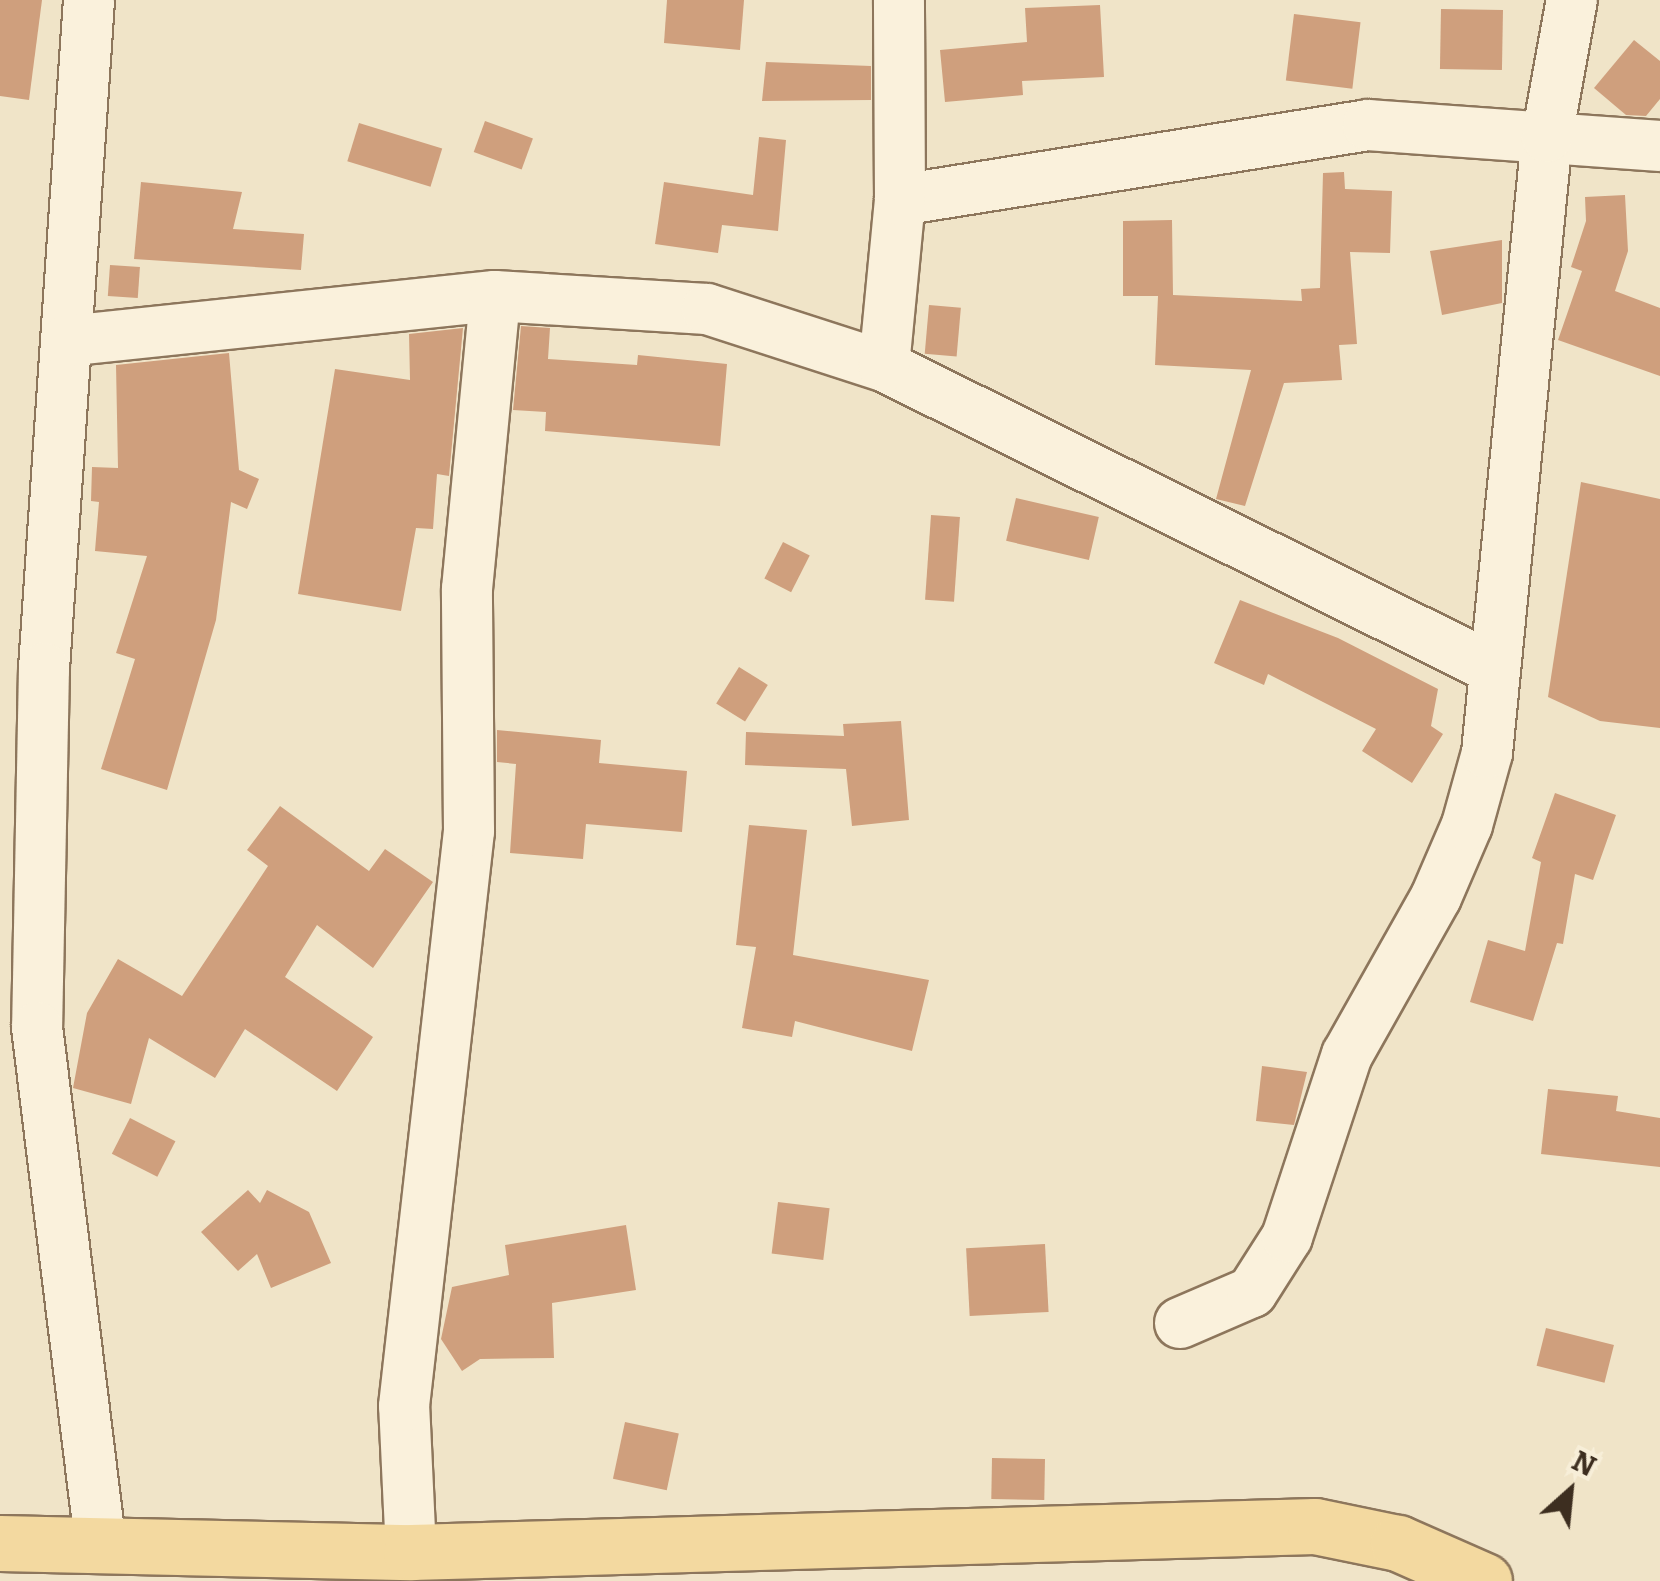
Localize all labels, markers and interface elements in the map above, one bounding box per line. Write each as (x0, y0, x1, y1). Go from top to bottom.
north arrow (1520, 1441, 1620, 1541)
text: N (1567, 1444, 1601, 1483)

